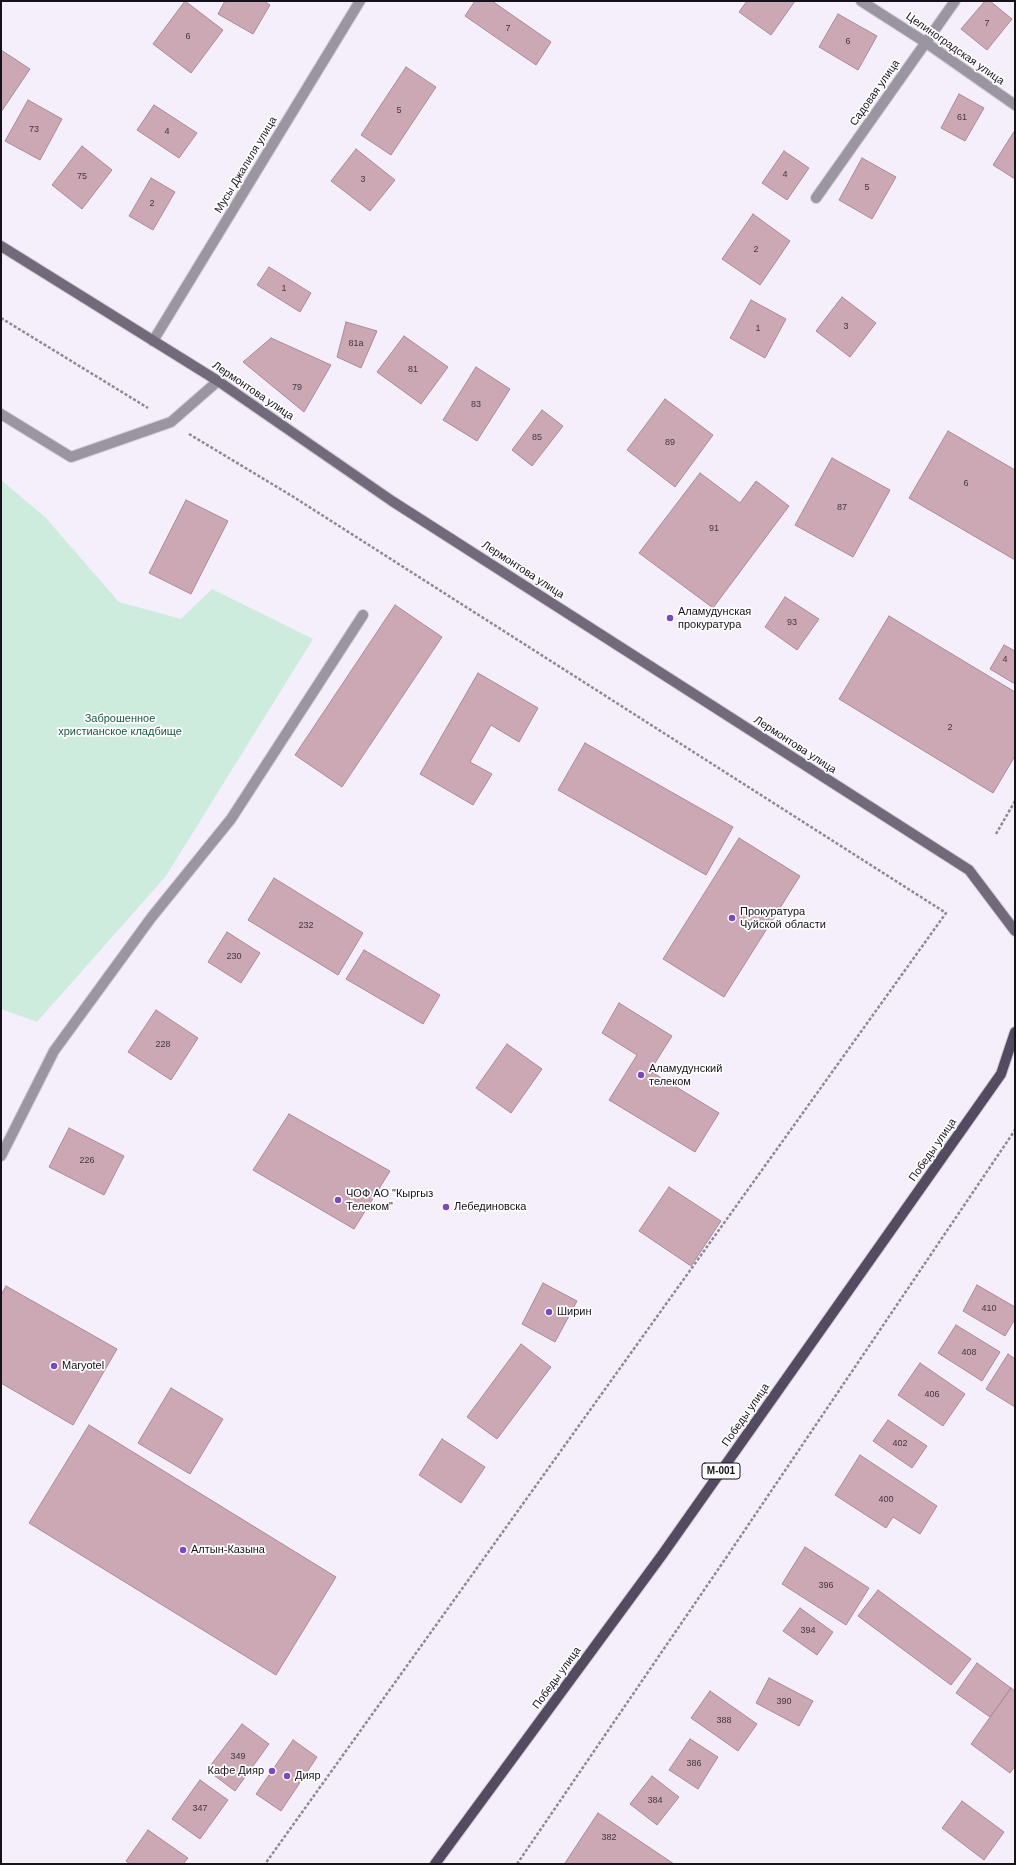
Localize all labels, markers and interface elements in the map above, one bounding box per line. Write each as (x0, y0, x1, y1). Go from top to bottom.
street label: Целиноградская улица (903, 10, 1007, 88)
house number: 7 (984, 19, 990, 29)
house number: 7 (505, 24, 511, 34)
house number: 6 (185, 32, 191, 42)
house number: 6 (845, 37, 851, 47)
street label: Садовая улица (847, 57, 903, 129)
house number: 5 (396, 106, 402, 116)
house number: 61 (957, 113, 967, 123)
street label: Мусы Джалиля улица (212, 114, 280, 216)
house number: 73 (29, 125, 39, 135)
house number: 4 (164, 127, 170, 137)
house number: 4 (782, 170, 788, 180)
house number: 75 (77, 172, 87, 182)
house number: 3 (360, 175, 366, 185)
house number: 5 (864, 183, 870, 193)
house number: 2 (149, 199, 155, 209)
house number: 2 (753, 245, 759, 255)
house number: 1 (281, 284, 287, 294)
house number: 3 (843, 322, 849, 332)
house number: 1 (755, 324, 761, 334)
house number: 81а (348, 339, 364, 349)
street label: Лермонтова улица (210, 359, 296, 423)
house number: 81 (408, 365, 418, 375)
house number: 79 (292, 383, 302, 393)
house number: 83 (471, 400, 481, 410)
house number: 85 (532, 433, 542, 443)
house number: 89 (665, 438, 675, 448)
house number: 6 (963, 479, 969, 489)
house number: 87 (837, 503, 847, 513)
house number: 91 (709, 524, 719, 534)
street label: Лермонтова улица (479, 538, 567, 602)
place label: Аламудунская прокуратура (678, 605, 751, 631)
marker: Аламудунская прокуратура (665, 613, 675, 623)
house number: 93 (787, 618, 797, 628)
house number: 4 (1002, 655, 1008, 665)
park label: Заброшенное христианское кладбище (58, 712, 182, 738)
street label: Лермонтова улица (751, 713, 839, 777)
house number: 2 (947, 723, 953, 733)
place label: Прокуратура Чуйской области (740, 905, 826, 931)
marker: Прокуратура Чуйской области (727, 913, 737, 923)
house number: 232 (298, 921, 314, 931)
house number: 230 (226, 952, 242, 962)
house number: 228 (155, 1040, 171, 1050)
place label: Аламудунский телеком (649, 1062, 722, 1088)
marker: Аламудунский телеком (636, 1070, 646, 1080)
street label: Победы улица (906, 1116, 960, 1184)
house number: 226 (79, 1156, 95, 1166)
place label: ЧОФ АО "Кыргыз Телеком" (346, 1187, 433, 1213)
marker: ЧОФ АО "Кыргыз Телеком" (333, 1195, 343, 1205)
place label: Лебединовска (454, 1200, 526, 1214)
marker: Лебединовска (441, 1202, 451, 1212)
house number: 410 (981, 1304, 997, 1314)
place label: Ширин (557, 1305, 592, 1319)
marker: Ширин (544, 1307, 554, 1317)
house number: 408 (961, 1348, 977, 1358)
place label: Maryotel (62, 1359, 104, 1373)
marker: Maryotel (49, 1361, 59, 1371)
street label: Победы улица (719, 1381, 773, 1449)
house number: 406 (924, 1390, 940, 1400)
house number: 402 (892, 1439, 908, 1449)
road number: М-001 (702, 1463, 740, 1479)
house number: 400 (878, 1495, 894, 1505)
place label: Алтын-Казына (191, 1543, 265, 1557)
marker: Алтын-Казына (178, 1545, 188, 1555)
house number: 396 (818, 1581, 834, 1591)
house number: 394 (800, 1626, 816, 1636)
street label: Победы улица (530, 1644, 584, 1712)
house number: 390 (776, 1697, 792, 1707)
house number: 388 (716, 1716, 732, 1726)
house number: 349 (230, 1752, 246, 1762)
house number: 386 (686, 1759, 702, 1769)
place label: Кафе Дияр (208, 1764, 264, 1778)
marker: Кафе Дияр (267, 1766, 277, 1776)
place label: Дияр (295, 1769, 321, 1783)
marker: Дияр (282, 1771, 292, 1781)
house number: 384 (647, 1796, 663, 1806)
house number: 347 (192, 1804, 208, 1814)
house number: 382 (601, 1833, 617, 1843)

